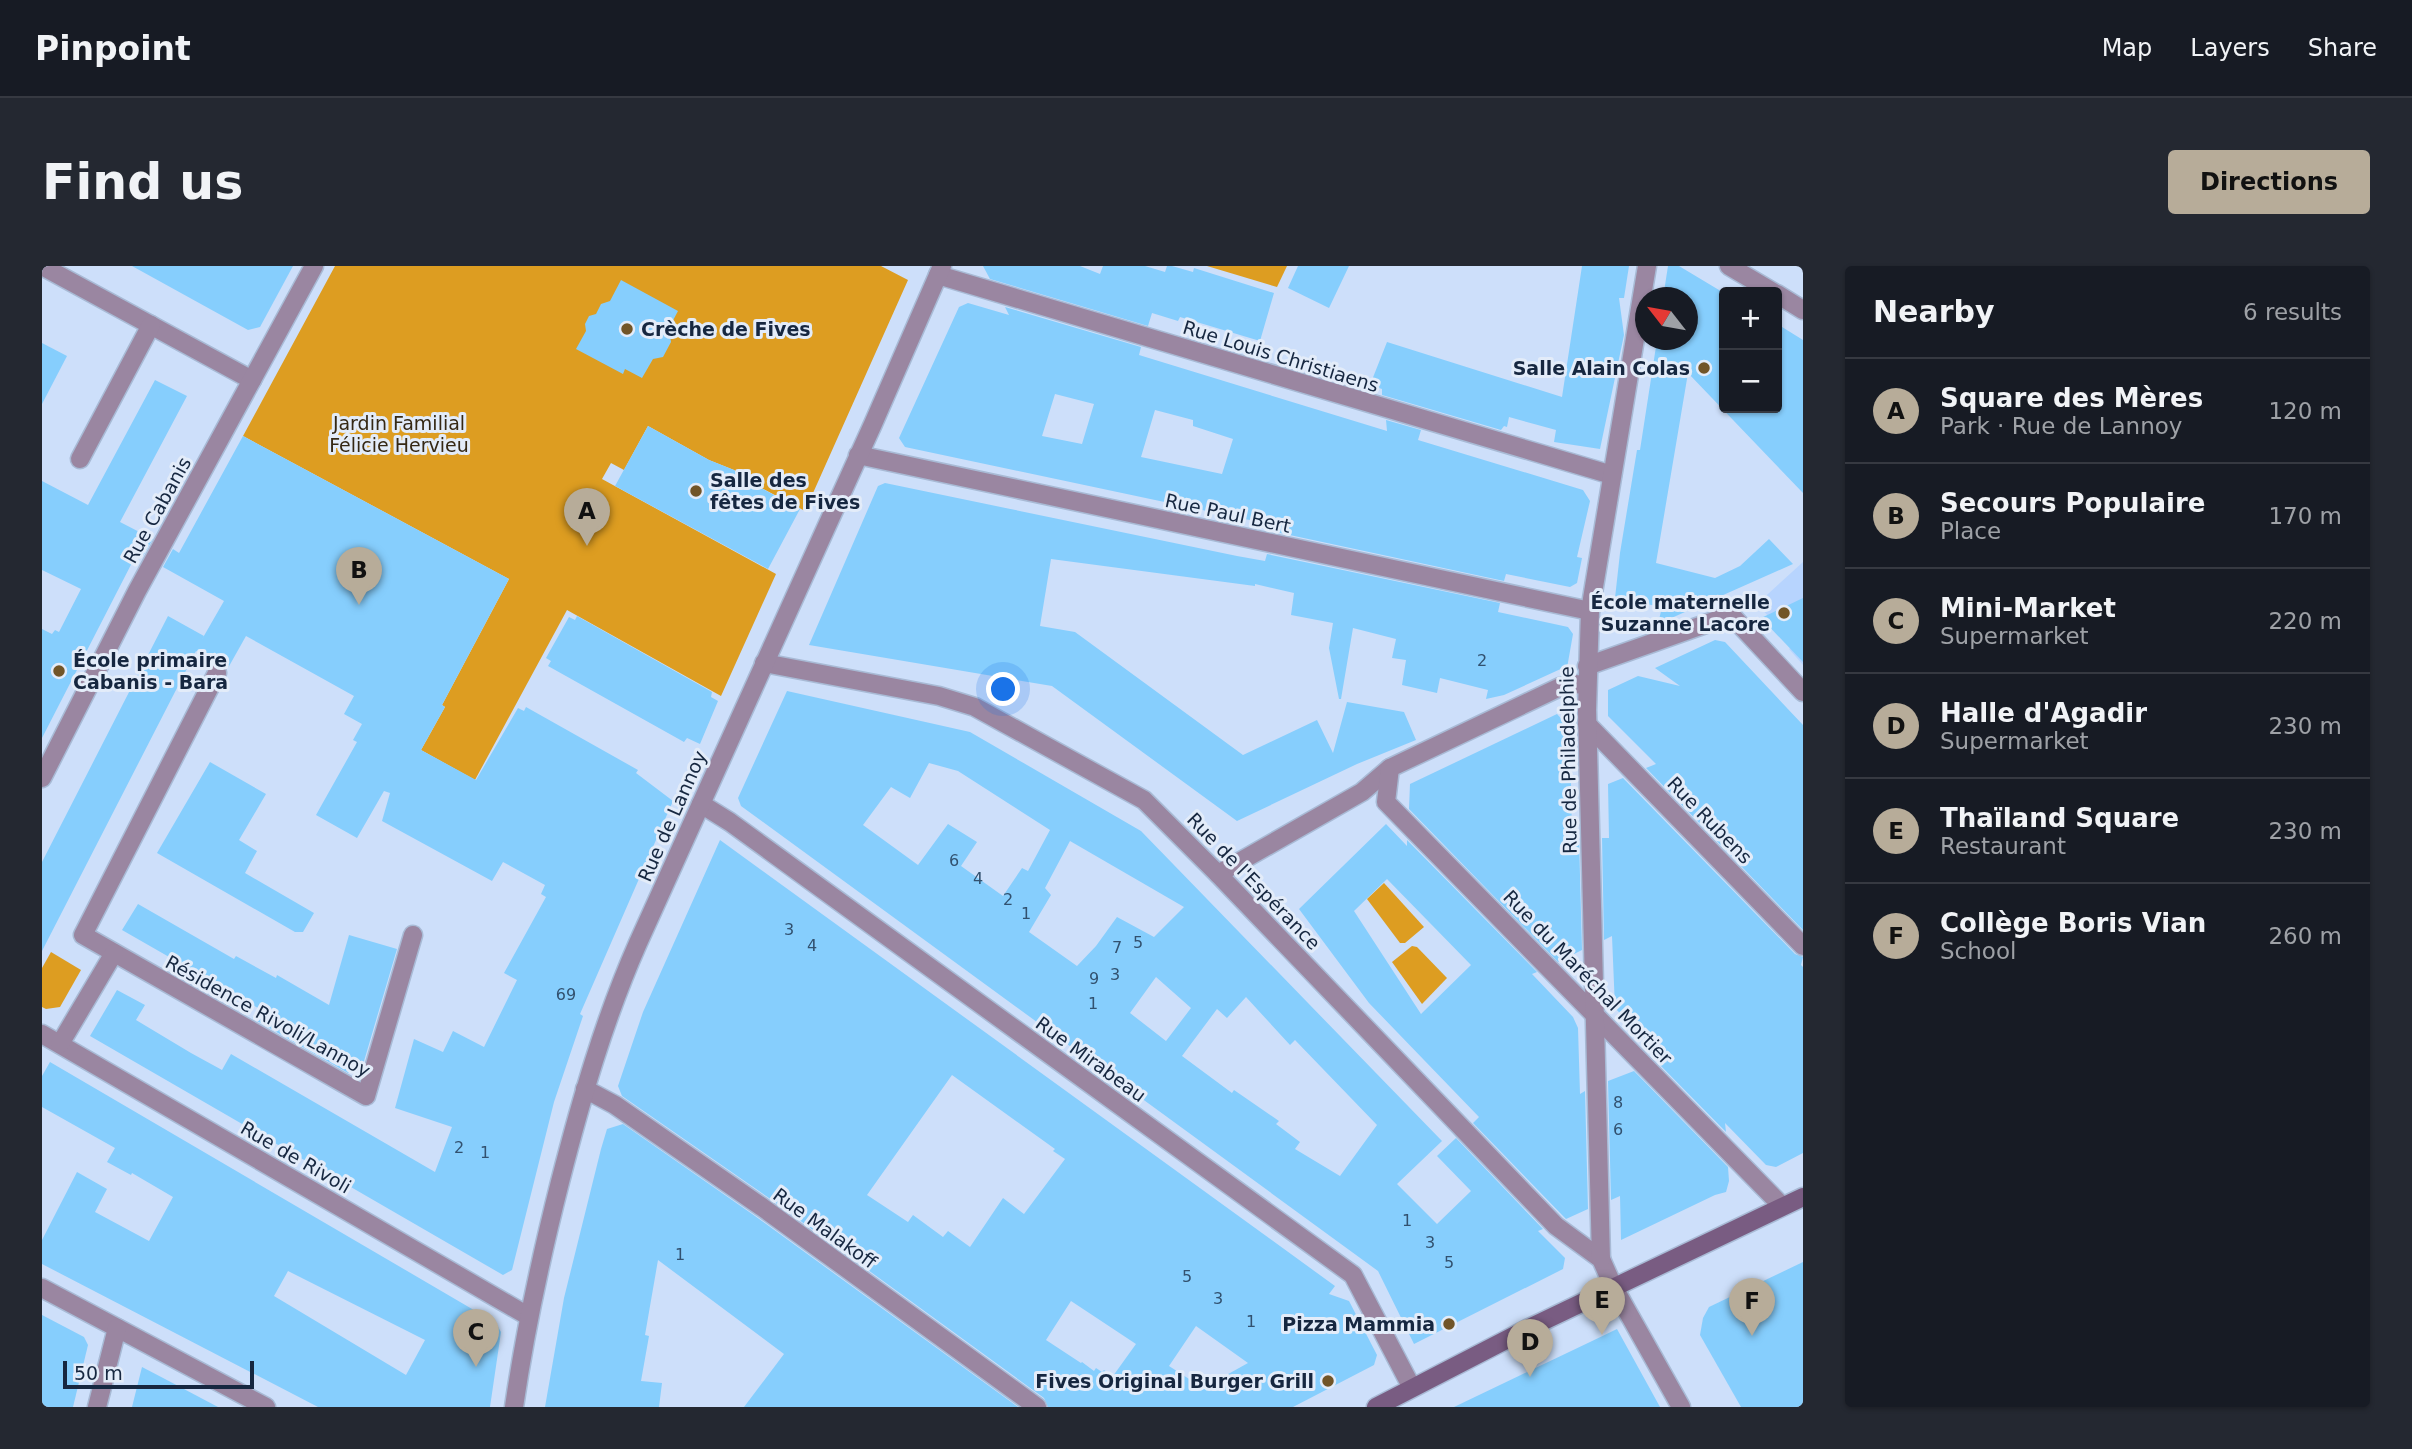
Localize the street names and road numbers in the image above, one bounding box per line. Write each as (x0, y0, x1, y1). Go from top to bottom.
street label: Rue Louis Christiaens (1180, 316, 1382, 396)
street label: Rue Cabanis (119, 453, 195, 567)
street label: Rue Paul Bert (1163, 489, 1293, 537)
street label: Rue de Philadelphie (1555, 666, 1581, 854)
street label: Rue de Lannoy (633, 747, 711, 885)
street label: Rue Rubens (1663, 772, 1757, 868)
street label: Rue de l'Espérance (1183, 808, 1325, 954)
street label: Rue du Maréchal Mortier (1499, 886, 1677, 1069)
street label: Résidence Rivoli/Lannoy (162, 950, 374, 1082)
street label: Rue Mirabeau (1032, 1012, 1150, 1106)
street label: Rue de Rivoli (237, 1117, 355, 1197)
street label: Rue Malakoff (769, 1183, 882, 1273)

